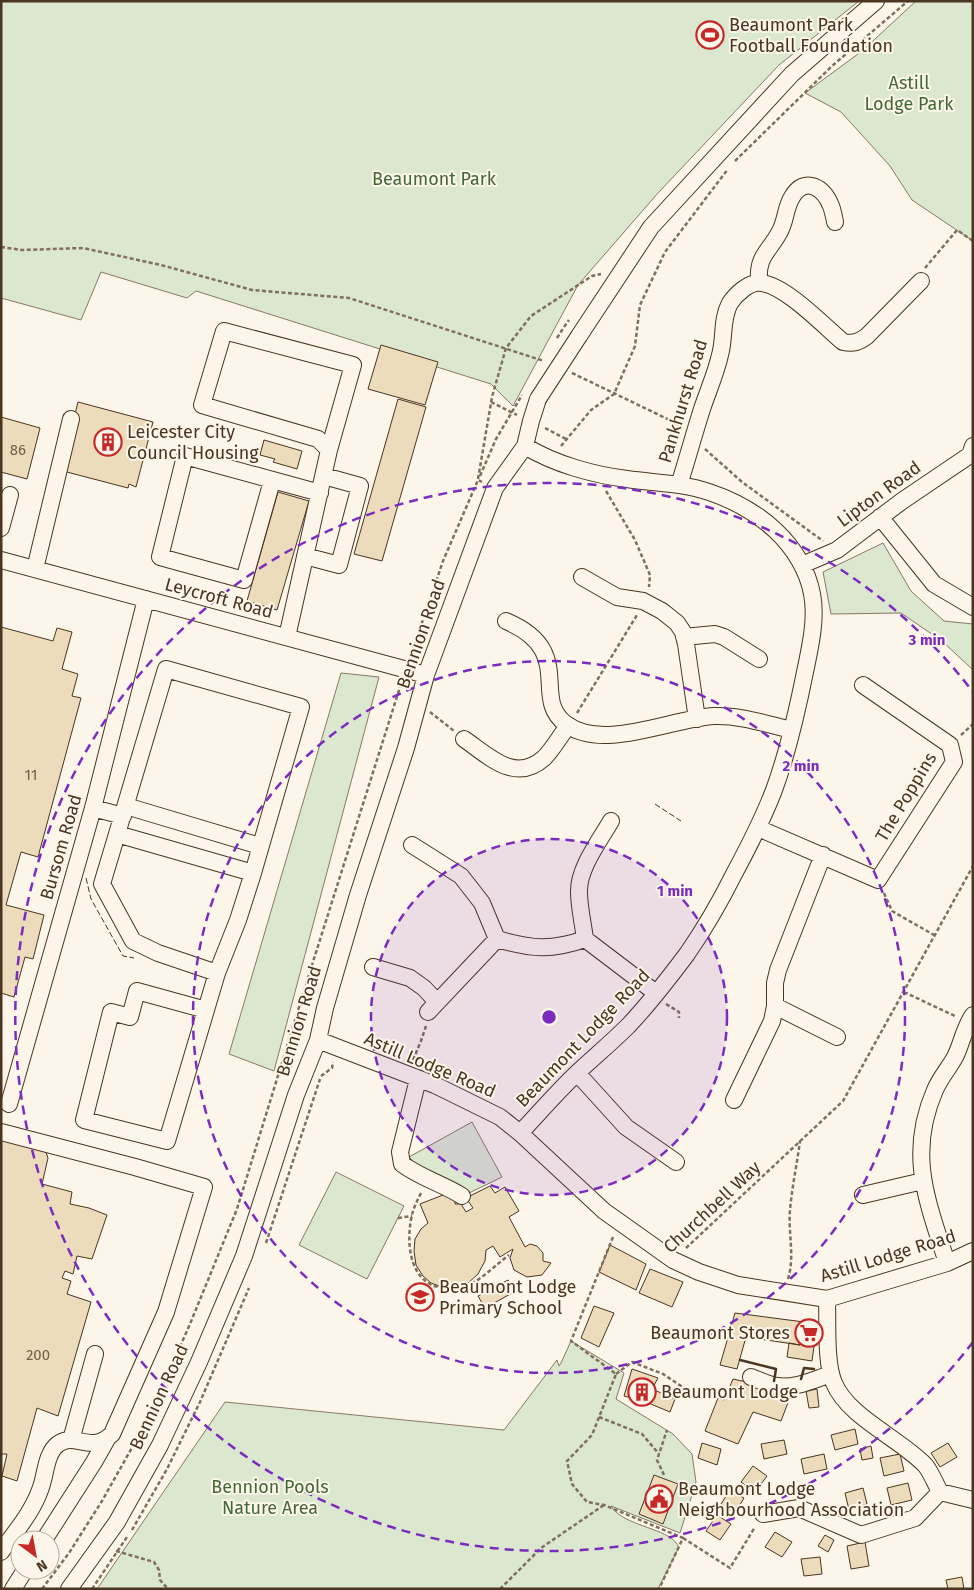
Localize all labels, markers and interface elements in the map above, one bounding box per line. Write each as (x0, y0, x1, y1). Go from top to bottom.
place label: Beaumont Park Football Foundation (729, 14, 893, 57)
sports icon: Beaumont Park Football Foundation (695, 20, 725, 50)
park label: Astill Lodge Park (865, 72, 954, 115)
park label: Beaumont Park (372, 168, 497, 190)
street label: Pankhurst Road (654, 337, 712, 465)
place label: Leicester City Council Housing (127, 421, 259, 464)
building icon: Leicester City Council Housing (93, 427, 123, 457)
house number: 86 (10, 441, 26, 459)
street label: Lipton Road (833, 456, 925, 532)
street label: Leycroft Road (162, 573, 276, 623)
street label: Bennion Road (392, 576, 450, 692)
text: 3 min (908, 631, 945, 649)
street label: The Poppins (871, 748, 941, 846)
text: 2 min (783, 757, 819, 775)
house number: 11 (25, 766, 37, 784)
street label: Bursom Road (35, 792, 87, 902)
text: 1 min (657, 882, 693, 900)
street label: Bennion Road (272, 963, 326, 1079)
street label: Beaumont Lodge Road (511, 964, 655, 1112)
centre of rings (540, 1008, 558, 1026)
street label: Astill Lodge Road (361, 1027, 499, 1103)
street label: Churchbell Way (659, 1156, 765, 1258)
street label: Astill Lodge Road (818, 1225, 958, 1287)
place label: Beaumont Lodge Primary School (439, 1276, 576, 1319)
school or university icon: Beaumont Lodge Primary School (405, 1282, 435, 1312)
supermarket icon: Beaumont Stores (794, 1318, 824, 1348)
place label: Beaumont Stores (650, 1322, 790, 1344)
street label: Bennion Road (125, 1341, 193, 1453)
house number: 200 (26, 1346, 50, 1364)
building icon: Beaumont Lodge (627, 1377, 657, 1407)
place label: Beaumont Lodge (661, 1381, 798, 1403)
park label: Bennion Pools Nature Area (211, 1476, 329, 1519)
place label: Beaumont Lodge Neighbourhood Association (678, 1478, 904, 1521)
public building icon: Beaumont Lodge Neighbourhood Association (644, 1484, 674, 1514)
north arrow (10, 1530, 60, 1580)
text: N (33, 1556, 50, 1575)

